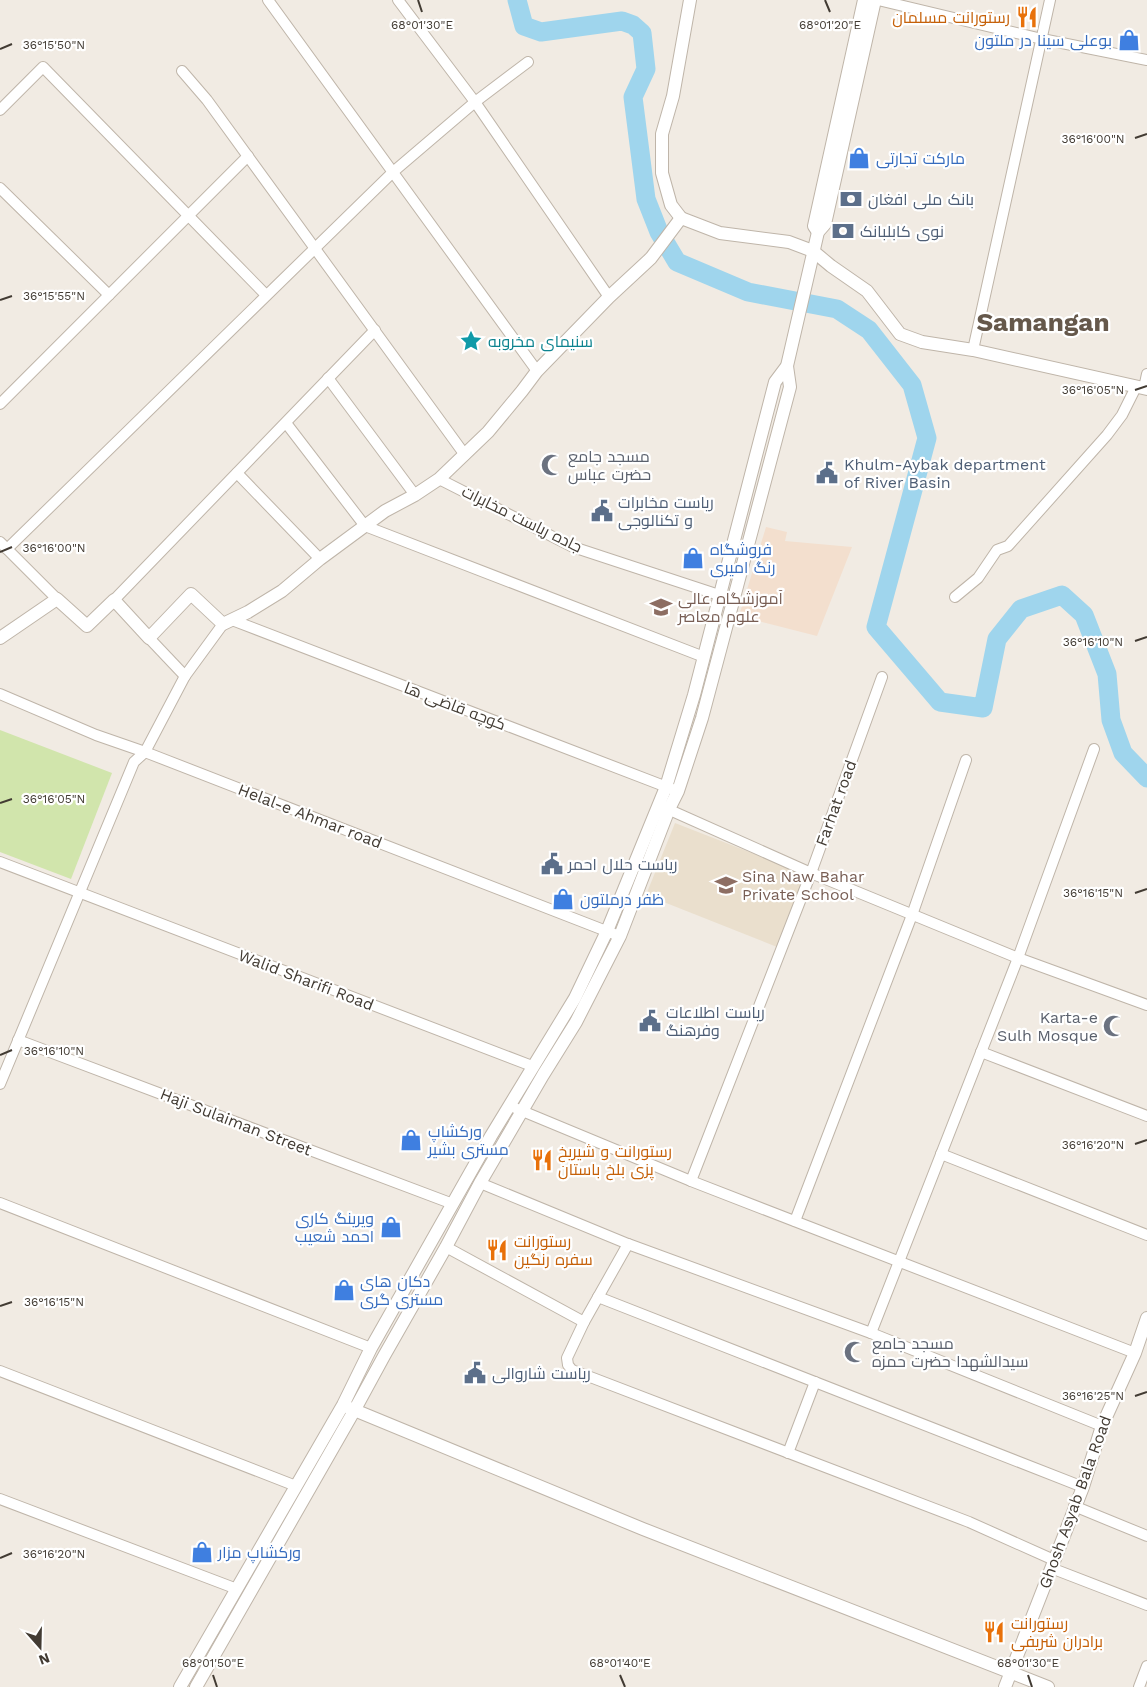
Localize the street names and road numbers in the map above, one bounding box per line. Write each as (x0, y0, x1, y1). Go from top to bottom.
street label: جاده ریاست مخابرات (459, 482, 585, 556)
street label: کوچه قاضی ها (401, 678, 509, 736)
street label: Farhat road (812, 757, 860, 849)
street label: Helal-e Ahmar road (235, 780, 385, 852)
street label: Walid Sharifi Road (236, 945, 376, 1015)
street label: Haji Sulaiman Street (158, 1084, 315, 1160)
street label: Ghosh Asyab Bala Road (1035, 1413, 1115, 1591)

